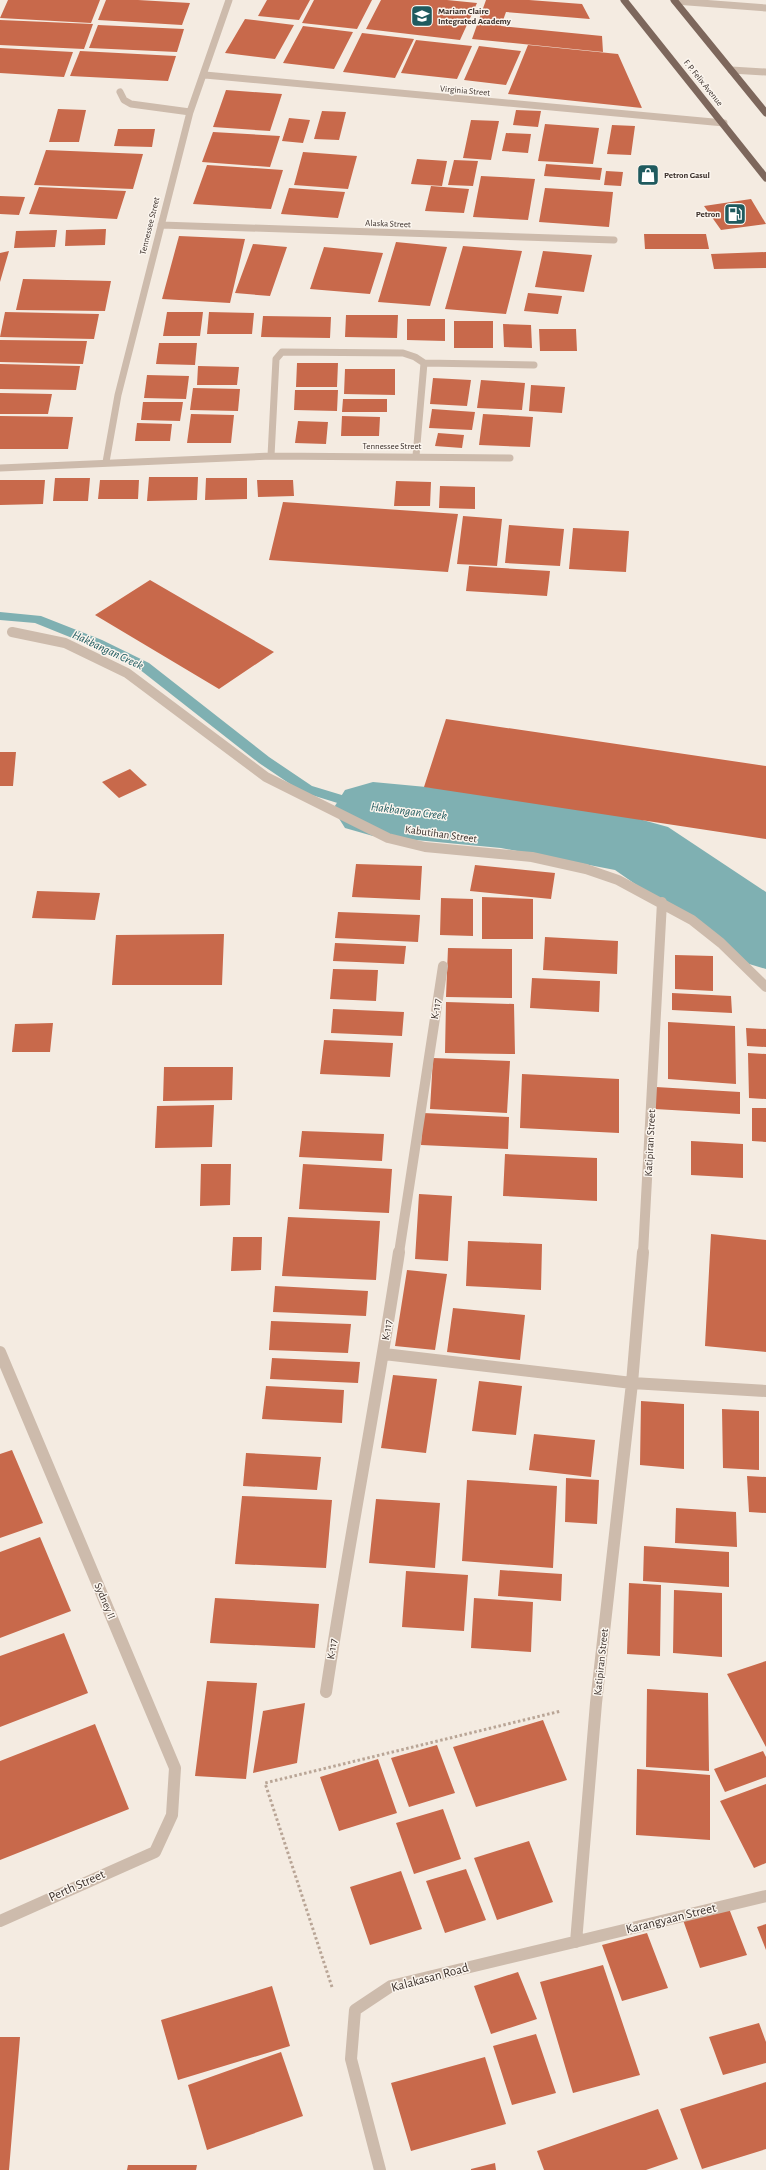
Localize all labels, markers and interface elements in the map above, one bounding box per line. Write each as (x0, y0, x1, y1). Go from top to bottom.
school or university icon: Mariam Claire Integrated Academy (409, 3, 435, 29)
place label: Mariam Claire Integrated Academy (438, 7, 512, 26)
street label: F. P. Felix Avenue (682, 58, 724, 108)
street label: Virginia Street (440, 84, 491, 98)
shop icon: Petron Gasul (635, 162, 661, 188)
place label: Petron Gasul (664, 171, 710, 180)
street label: Tennessee Street (139, 196, 162, 256)
fuel station icon: Petron (722, 201, 748, 227)
place label: Petron (696, 210, 720, 219)
street label: Alaska Street (365, 219, 411, 229)
street label: Tennessee Street (363, 442, 422, 451)
water label: Hakbangan Creek (71, 628, 146, 672)
water label: Hakbangan Creek (370, 800, 448, 822)
street label: Kabutihan Street (404, 824, 478, 845)
street label: K-117 (429, 997, 443, 1020)
street label: Katipiran Street (643, 1109, 657, 1177)
street label: K-117 (380, 1318, 394, 1341)
street label: Sydney II (92, 1581, 118, 1621)
street label: Katipiran Street (592, 1628, 610, 1696)
street label: K-117 (325, 1637, 339, 1660)
street label: Perth Street (47, 1868, 107, 1904)
street label: Karangyaan Street (625, 1902, 717, 1936)
street label: Kalakasan Road (390, 1961, 470, 1995)

